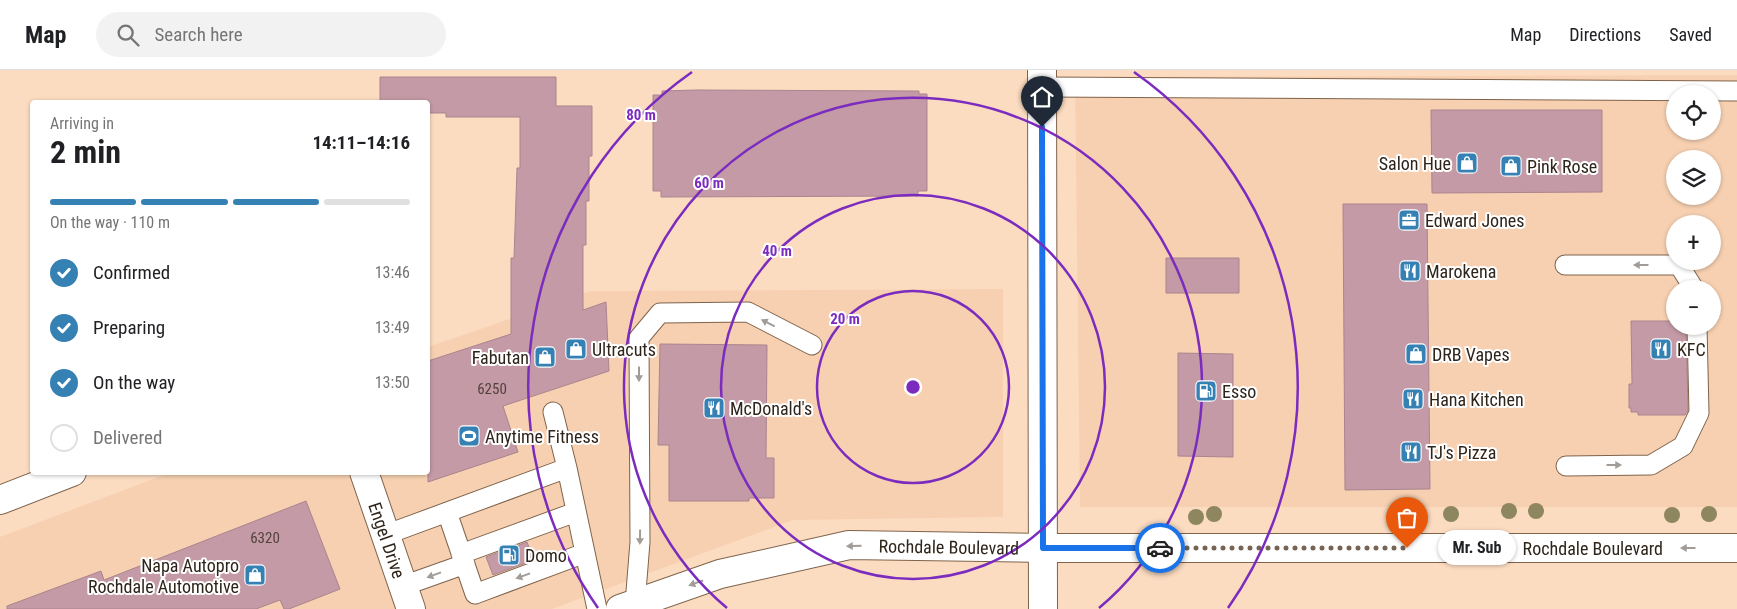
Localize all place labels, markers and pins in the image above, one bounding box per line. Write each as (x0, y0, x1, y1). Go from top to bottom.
pin (1021, 76, 1063, 127)
shop icon: Salon Hue (1455, 151, 1479, 175)
place label: Salon Hue (1379, 153, 1451, 174)
shop icon: Pink Rose (1499, 154, 1523, 178)
place label: Pink Rose (1527, 156, 1597, 177)
office icon: Edward Jones (1397, 208, 1421, 232)
place label: Edward Jones (1425, 210, 1525, 231)
restaurant icon: Marokena (1398, 259, 1422, 283)
place label: Marokena (1426, 261, 1496, 282)
shop icon: Ultracuts (564, 337, 588, 361)
restaurant icon: KFC (1649, 337, 1673, 361)
place label: Ultracuts (592, 339, 656, 360)
place label: KFC (1677, 339, 1706, 360)
shop icon: DRB Vapes (1404, 342, 1428, 366)
place label: DRB Vapes (1432, 344, 1510, 365)
shop icon: Fabutan (533, 345, 557, 369)
place label: Fabutan (472, 347, 529, 368)
centre of rings (904, 378, 922, 396)
fuel station icon: Esso (1194, 379, 1218, 403)
place label: Esso (1222, 381, 1256, 402)
restaurant icon: Hana Kitchen (1401, 387, 1425, 411)
place label: Hana Kitchen (1429, 389, 1524, 410)
restaurant icon: McDonald's (702, 396, 726, 420)
place label: McDonald's (730, 398, 812, 419)
sports icon: Anytime Fitness (457, 424, 481, 448)
place label: Anytime Fitness (485, 426, 599, 447)
restaurant icon: TJ's Pizza (1399, 440, 1423, 464)
place label: TJ's Pizza (1427, 442, 1496, 463)
pin (1386, 497, 1428, 548)
callout: Mr. Sub (1437, 530, 1514, 566)
fuel station icon: Domo (497, 543, 521, 567)
place label: Domo (525, 545, 567, 566)
place label: Napa Autopro Rochdale Automotive (88, 555, 239, 597)
shop icon: Napa Autopro Rochdale Automotive (243, 563, 267, 587)

